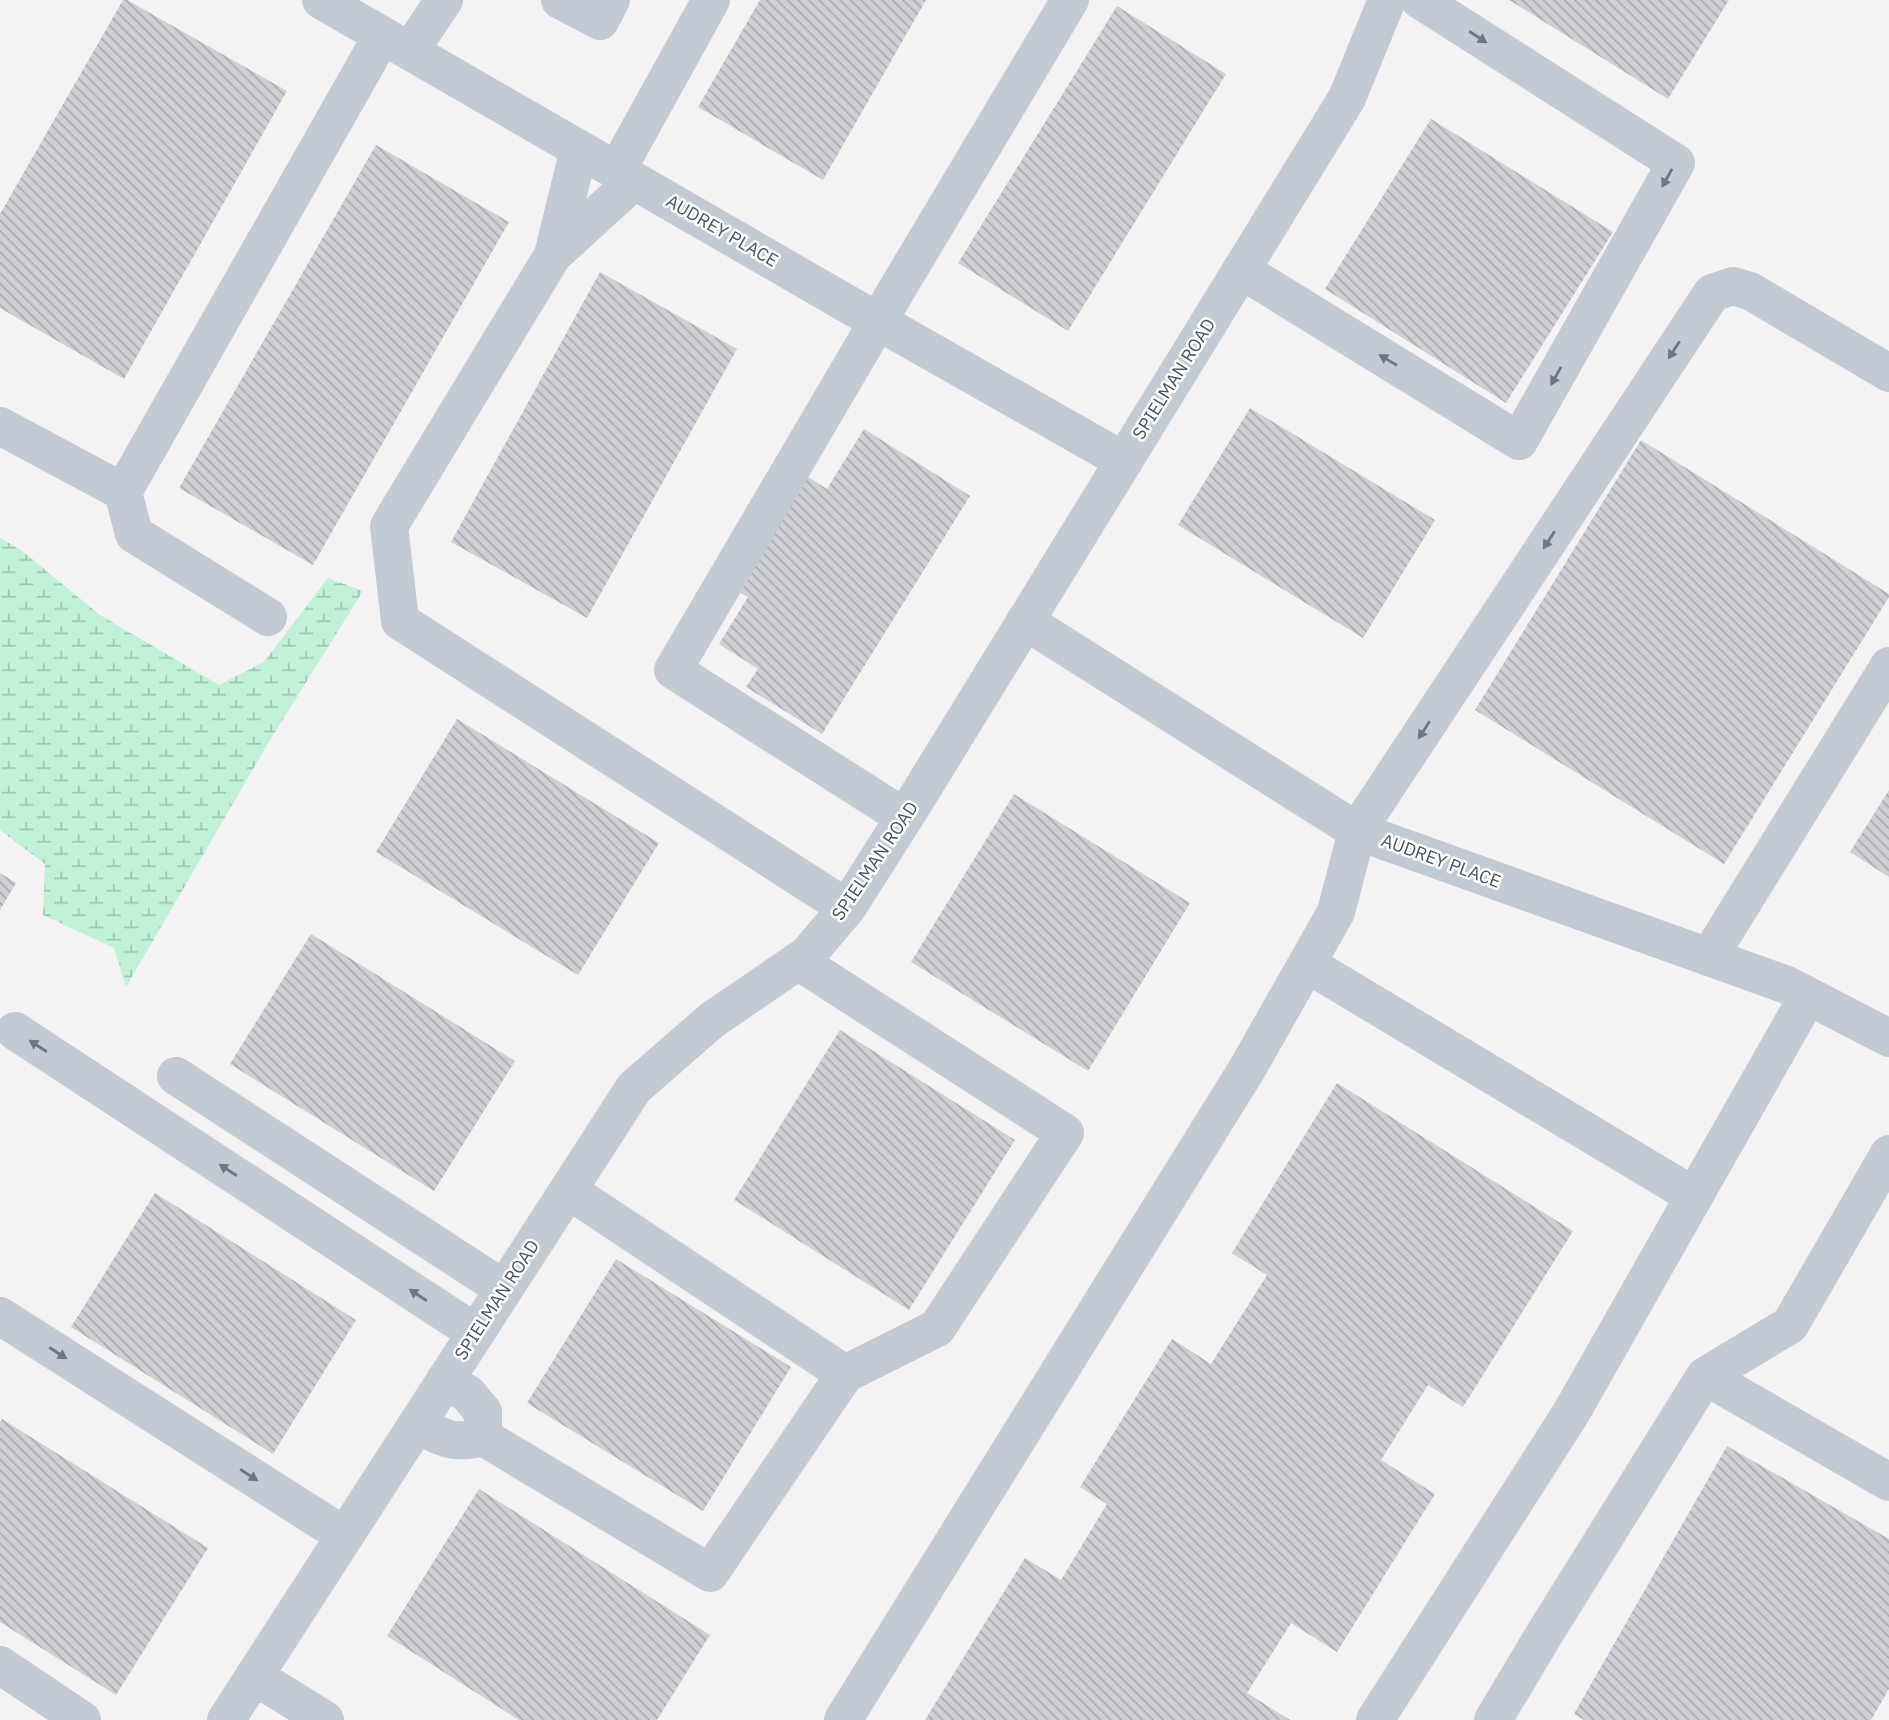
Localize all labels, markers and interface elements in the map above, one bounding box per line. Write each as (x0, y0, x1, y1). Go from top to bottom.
one-way arrow (1468, 30, 1488, 43)
one-way arrow (1661, 168, 1673, 188)
street label: AUDREY PLACE (662, 189, 782, 272)
street label: SPIELMAN ROAD (1127, 314, 1220, 444)
one-way arrow (1668, 340, 1681, 360)
one-way arrow (1379, 354, 1398, 367)
one-way arrow (1550, 366, 1562, 386)
one-way arrow (1542, 531, 1556, 549)
one-way arrow (1418, 720, 1431, 739)
street label: SPIELMAN ROAD (826, 797, 923, 925)
street label: AUDREY PLACE (1378, 828, 1504, 893)
one-way arrow (29, 1039, 47, 1053)
one-way arrow (219, 1164, 238, 1177)
street label: SPIELMAN ROAD (449, 1235, 544, 1364)
one-way arrow (409, 1289, 428, 1302)
one-way arrow (48, 1346, 67, 1359)
one-way arrow (240, 1469, 259, 1482)

